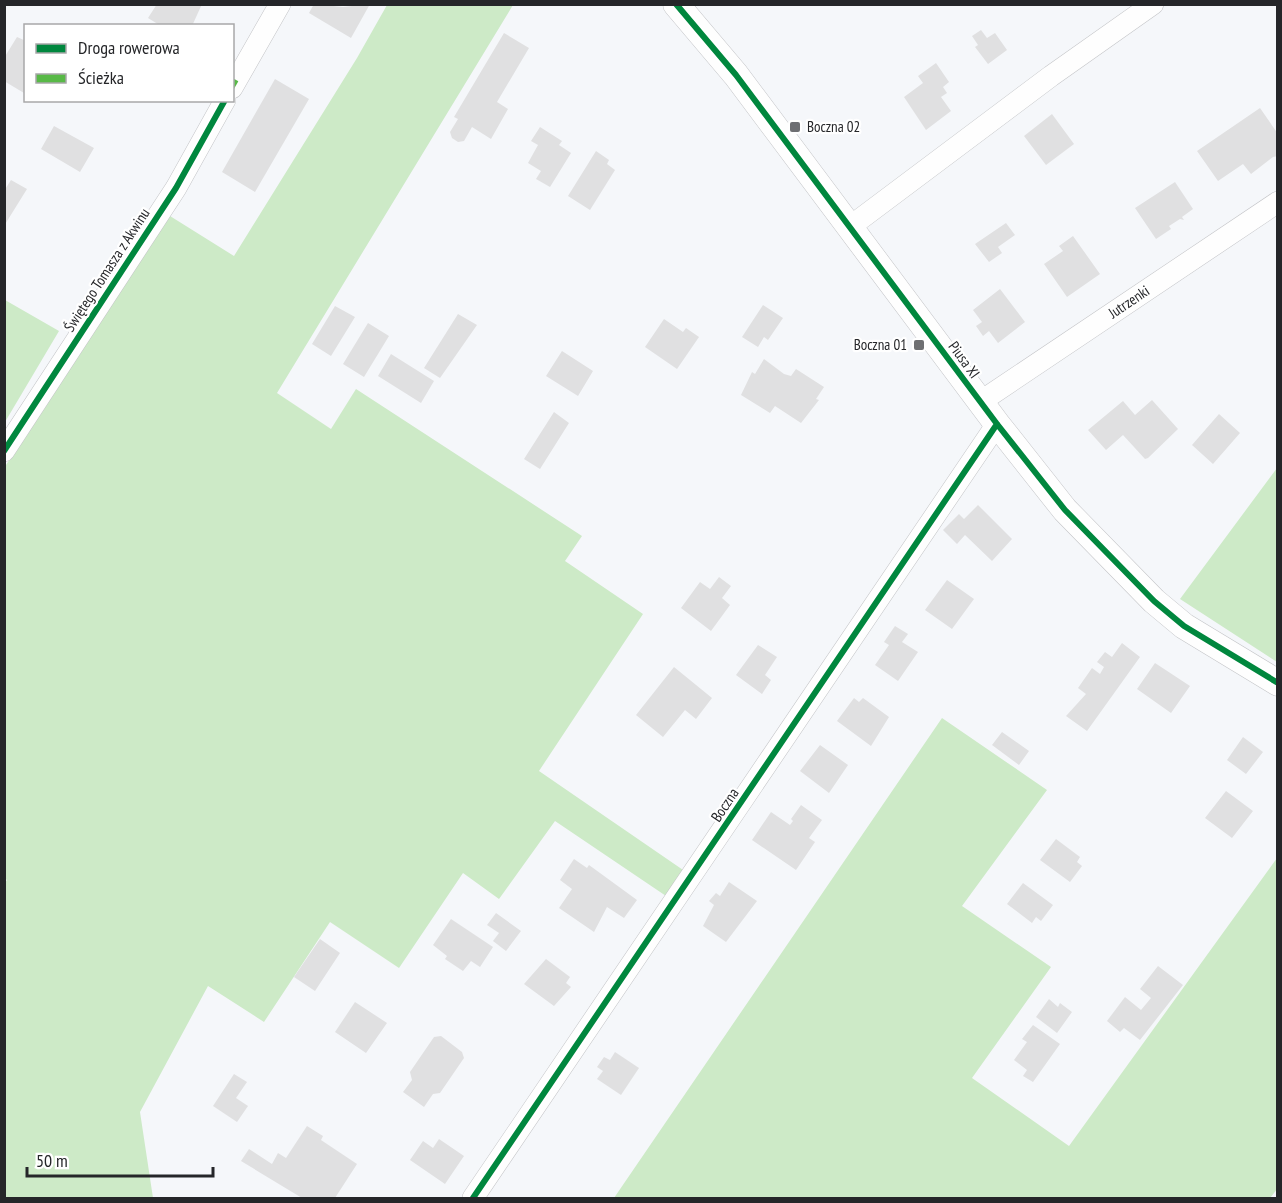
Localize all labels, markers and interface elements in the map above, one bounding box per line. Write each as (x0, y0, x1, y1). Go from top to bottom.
legend (24, 24, 234, 102)
text: Droga rowerowa (78, 36, 180, 59)
text: Ścieżka (78, 66, 124, 89)
place label: Boczna 02 (807, 117, 860, 136)
marker: Boczna 02 (788, 120, 802, 134)
street label: Świętego Tomasza z Akwinu (60, 204, 154, 335)
street label: Jutrzenki (1104, 281, 1153, 323)
place label: Boczna 01 (854, 335, 907, 354)
street label: Piusa XI (945, 337, 984, 382)
marker: Boczna 01 (912, 338, 926, 352)
street label: Boczna (706, 784, 743, 825)
scale bar (27, 1140, 213, 1178)
text: 50 m (36, 1149, 68, 1172)

